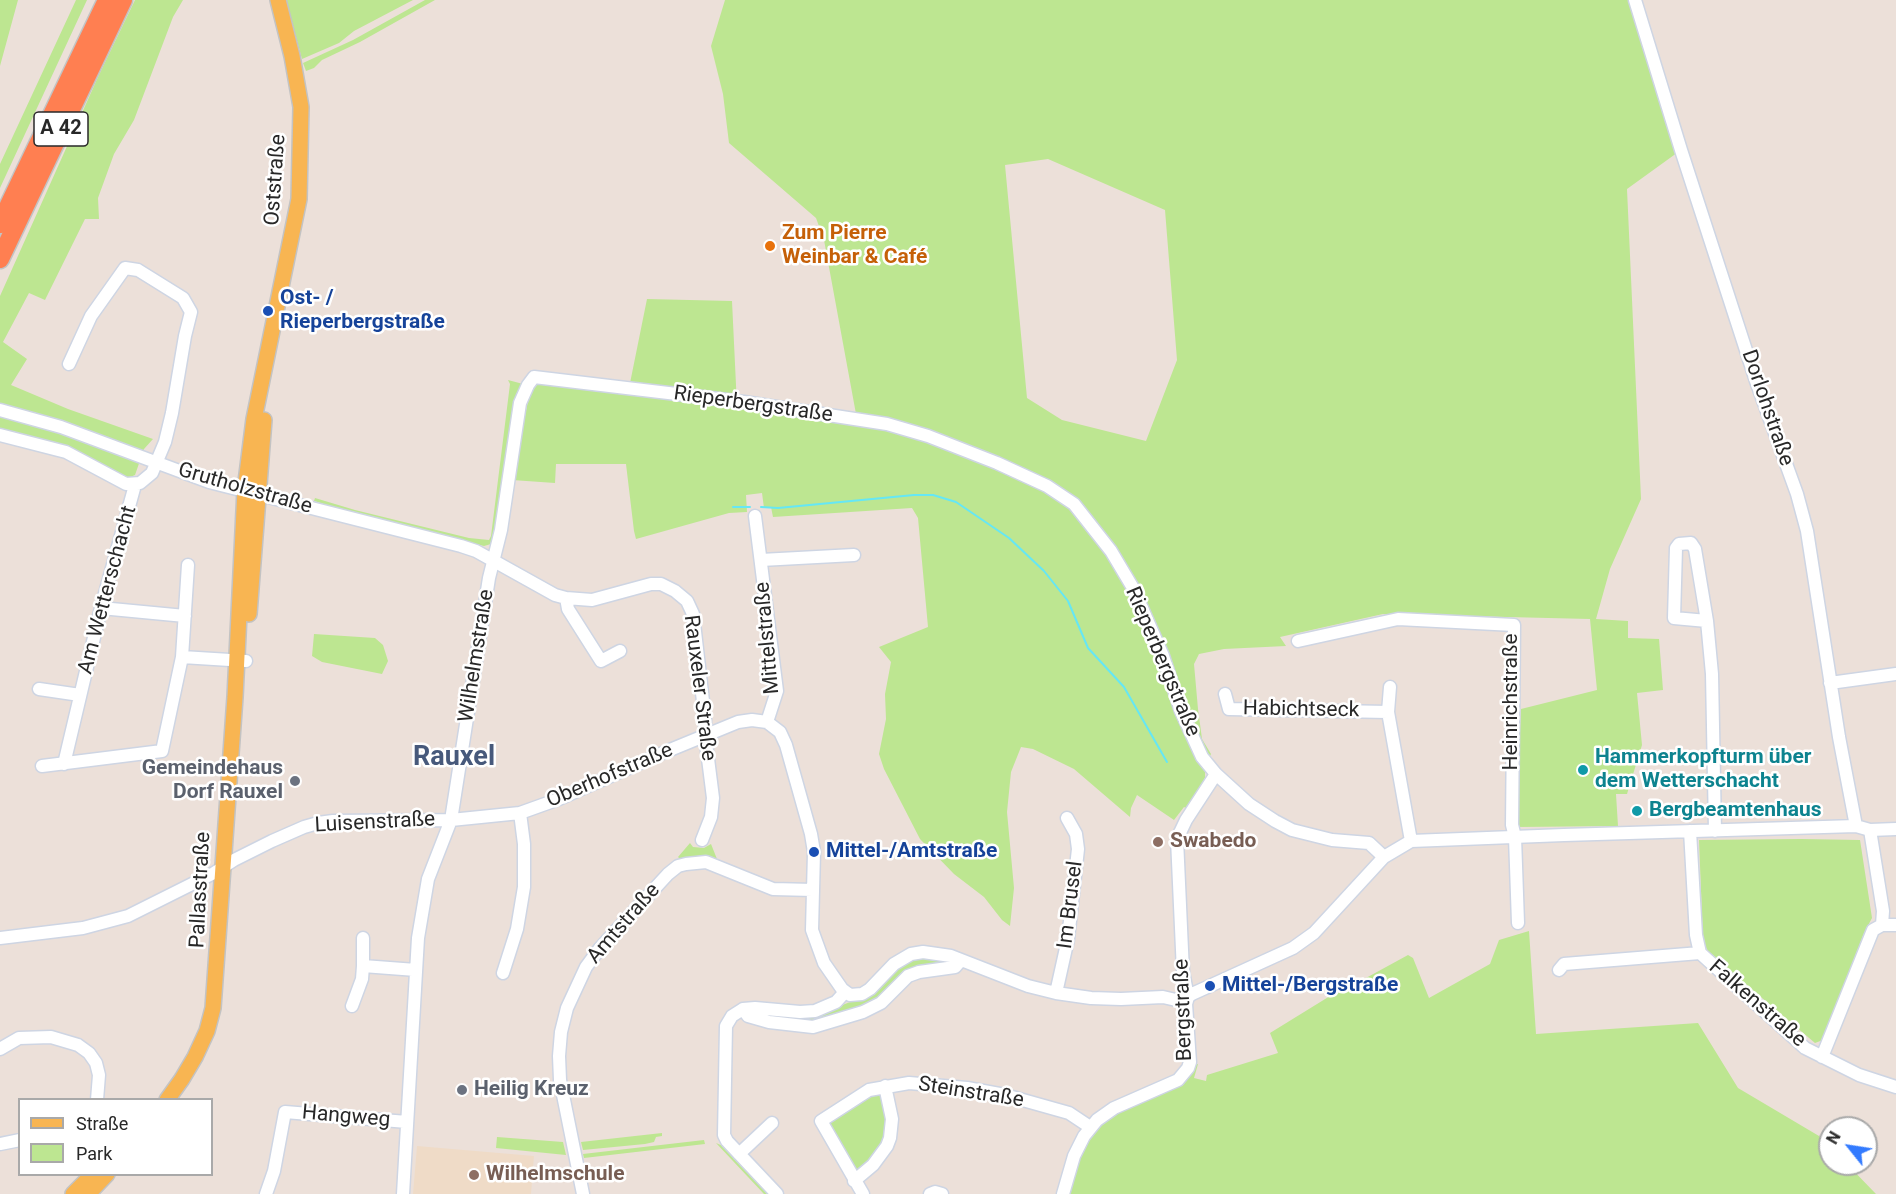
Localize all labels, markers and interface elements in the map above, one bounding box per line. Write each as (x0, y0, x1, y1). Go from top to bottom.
road number: A 42 (34, 112, 88, 146)
street label: Oststraße (260, 133, 292, 227)
place label: Zum Pierre Weinbar & Café (782, 221, 927, 271)
marker: Zum Pierre Weinbar & Café (763, 239, 777, 253)
place label: Ost- / Rieperbergstraße (280, 286, 445, 336)
marker: Ost- / Rieperbergstraße (261, 304, 275, 318)
street label: Dorlohstraße (1735, 347, 1799, 469)
street label: Rieperbergstraße (672, 381, 834, 429)
street label: Grutholzstraße (175, 458, 315, 520)
street label: Am Wetterschacht (73, 503, 143, 677)
street label: Mittelstraße (751, 581, 785, 695)
street label: Rieperbergstraße (1119, 583, 1205, 741)
street label: Wilhelmstraße (454, 588, 500, 724)
street label: Rauxeler Straße (678, 614, 720, 762)
street label: Heinrichstraße (1499, 633, 1525, 771)
street label: Habichtseck (1243, 696, 1359, 724)
street label: Oberhofstraße (543, 738, 677, 814)
district label: Rauxel (413, 742, 495, 774)
place label: Hammerkopfturm über dem Wetterschacht (1595, 745, 1811, 795)
place label: Gemeindehaus Dorf Rauxel (142, 756, 283, 806)
marker: Hammerkopfturm über dem Wetterschacht (1576, 763, 1590, 777)
marker: Gemeindehaus Dorf Rauxel (288, 774, 302, 788)
place label: Bergbeamtenhaus (1649, 798, 1822, 824)
marker: Bergbeamtenhaus (1630, 804, 1644, 818)
street label: Luisenstraße (314, 807, 436, 839)
place label: Swabedo (1170, 829, 1256, 855)
street label: Pallasstraße (185, 831, 217, 949)
marker: Swabedo (1151, 835, 1165, 849)
place label: Mittel-/Amtstraße (826, 839, 997, 865)
marker: Mittel-/Amtstraße (807, 845, 821, 859)
street label: Im Brusel (1053, 860, 1089, 950)
street label: Amtstraße (582, 879, 666, 969)
street label: Falkenstraße (1703, 955, 1811, 1053)
street label: Bergstraße (1170, 958, 1198, 1062)
place label: Mittel-/Bergstraße (1222, 973, 1398, 999)
marker: Mittel-/Bergstraße (1203, 979, 1217, 993)
street label: Steinstraße (916, 1072, 1026, 1114)
place label: Heilig Kreuz (474, 1077, 589, 1103)
marker: Heilig Kreuz (455, 1083, 469, 1097)
legend (18, 1098, 213, 1176)
street label: Hangweg (301, 1101, 391, 1133)
text: Straße (76, 1113, 128, 1134)
north arrow (1818, 1116, 1878, 1176)
text: N (1823, 1128, 1845, 1147)
text: Park (76, 1143, 112, 1164)
place label: Wilhelmschule (486, 1162, 624, 1188)
marker: Wilhelmschule (467, 1168, 481, 1182)

